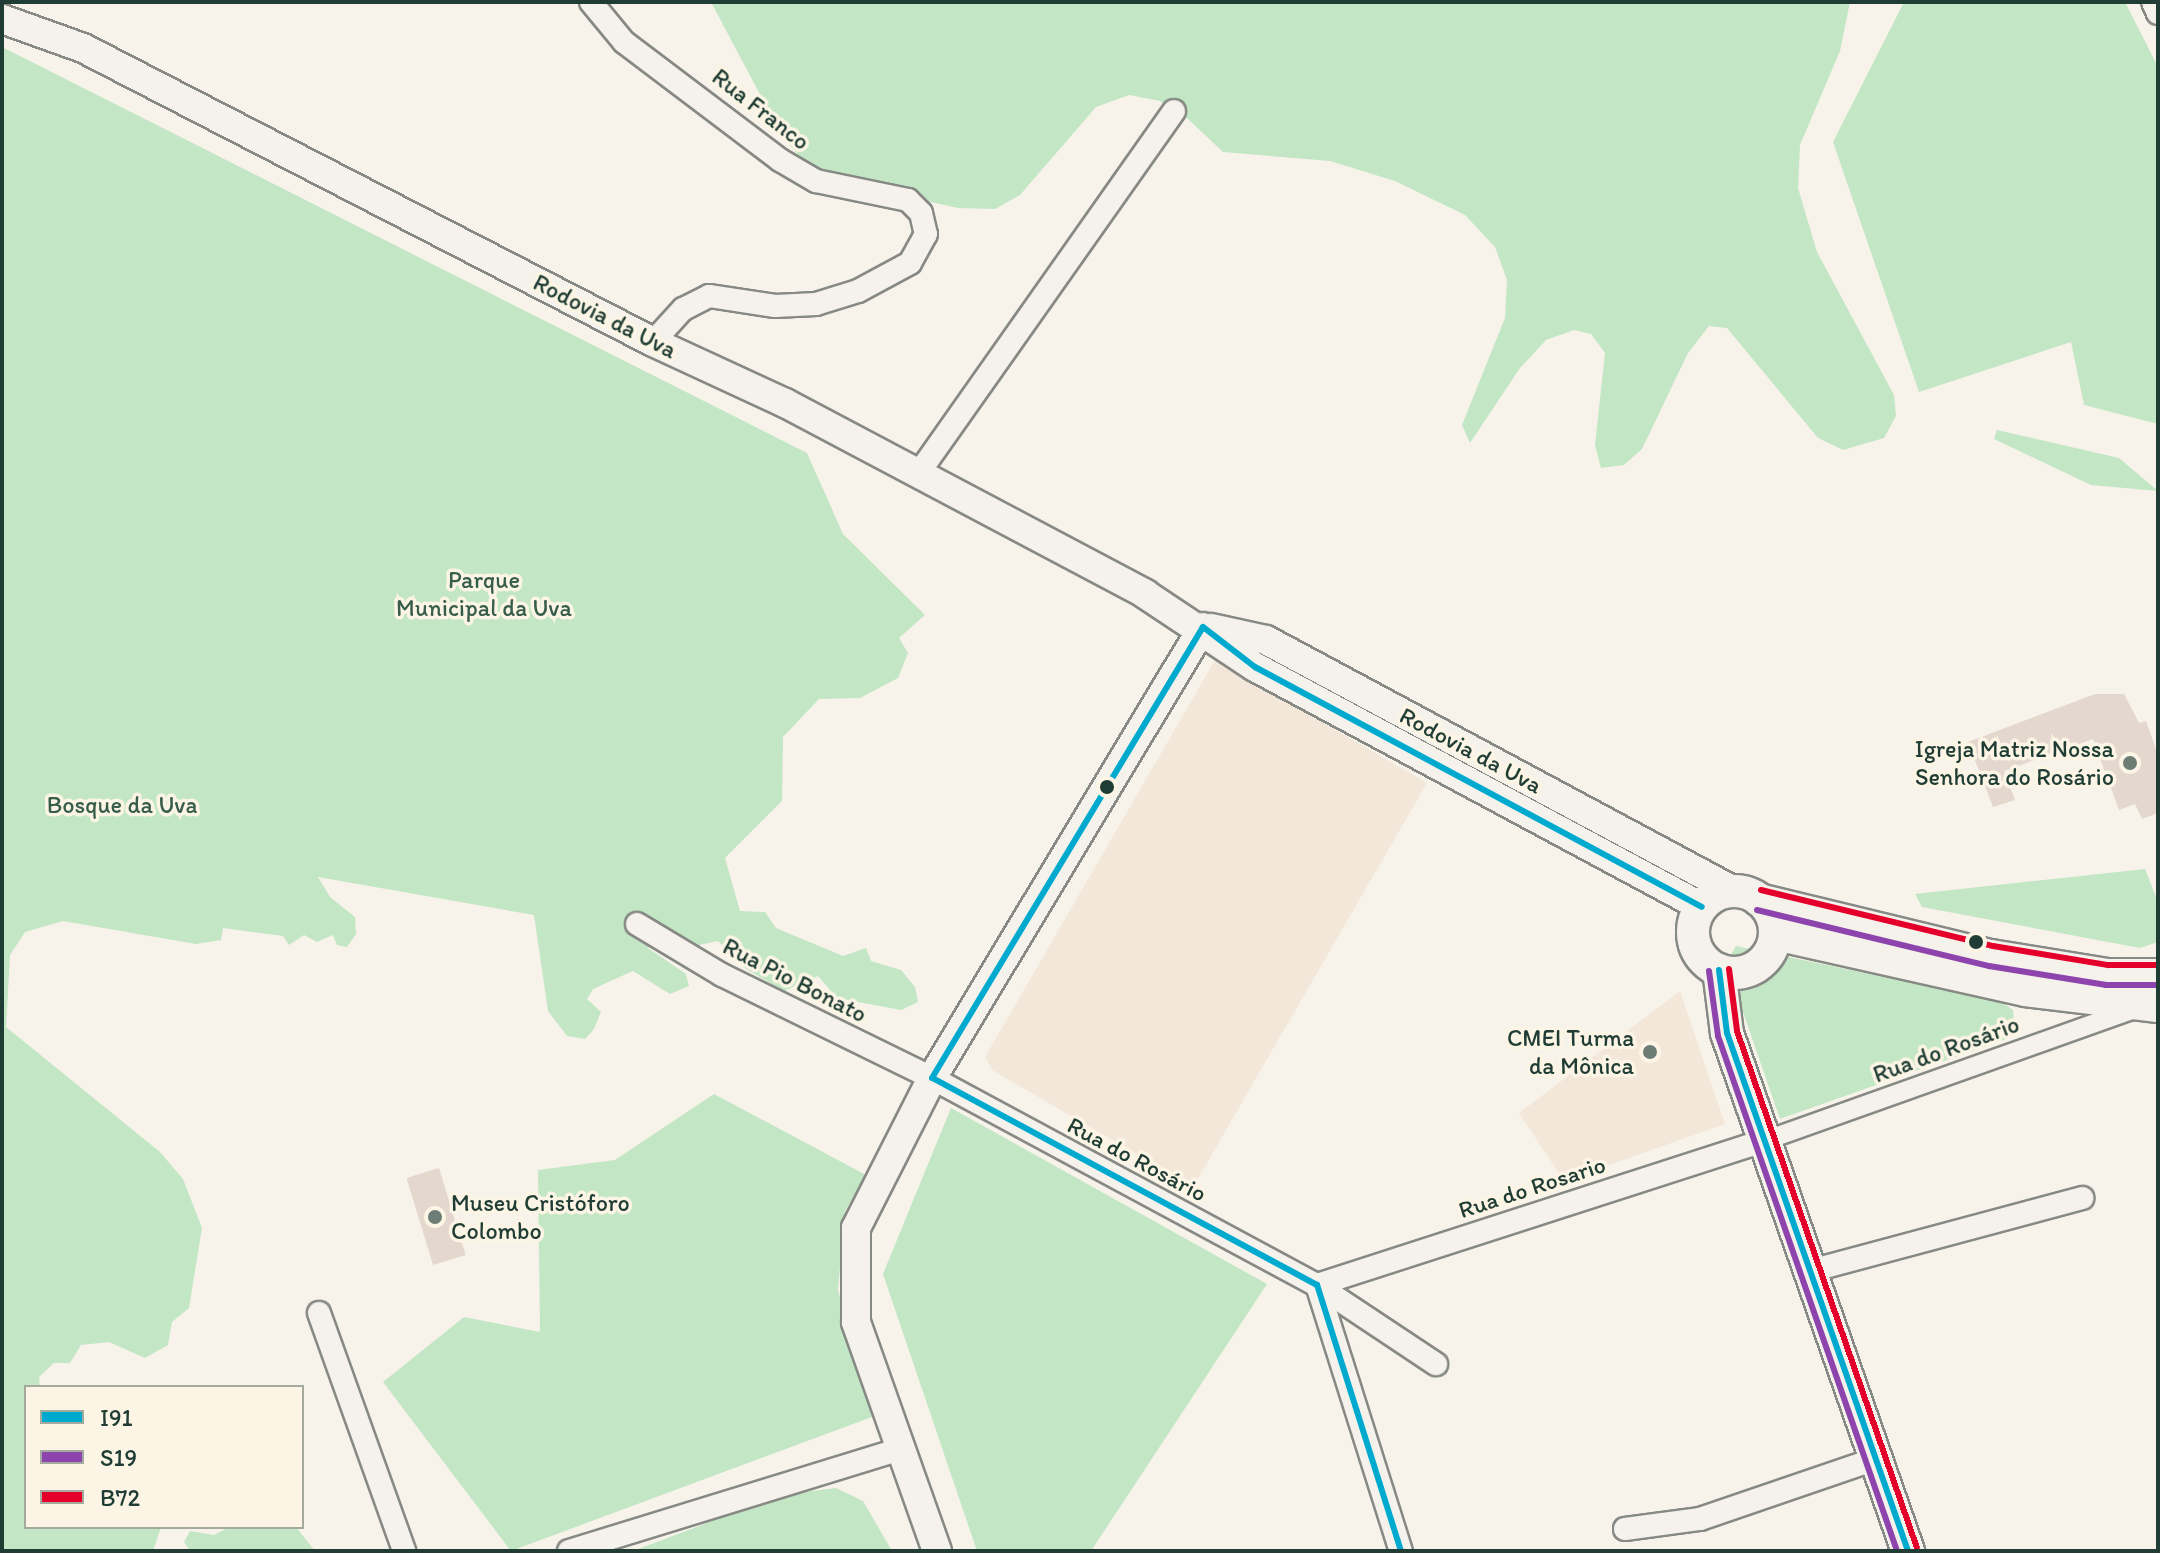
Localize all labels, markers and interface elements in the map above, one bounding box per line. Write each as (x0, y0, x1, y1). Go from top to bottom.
street label: Rua Franco (707, 62, 815, 156)
street label: Rodovia da Uva (528, 267, 682, 365)
park label: Parque Municipal da Uva (396, 566, 572, 622)
street label: Rodovia da Uva (1395, 700, 1547, 800)
place label: Igreja Matriz Nossa Senhora do Rosário (1915, 735, 2114, 791)
marker: Igreja Matriz Nossa Senhora do Rosário (2121, 754, 2139, 772)
unlabelled marker (1099, 779, 1115, 795)
park label: Bosque da Uva (46, 791, 198, 819)
street label: Rua Pio Bonato (719, 932, 871, 1028)
unlabelled marker (1968, 934, 1984, 950)
street label: Rua do Rosário (1869, 1009, 2023, 1089)
place label: CMEI Turma da Mônica (1509, 1024, 1634, 1080)
marker: CMEI Turma da Mônica (1641, 1043, 1659, 1061)
street label: Rua do Rosário (1063, 1110, 1211, 1208)
street label: Rua do Rosario (1455, 1150, 1609, 1224)
place label: Museu Cristóforo Colombo (451, 1189, 629, 1245)
marker: Museu Cristóforo Colombo (426, 1208, 444, 1226)
legend (24, 1385, 304, 1529)
text: I91 (100, 1403, 133, 1432)
text: S19 (100, 1443, 137, 1472)
text: B72 (100, 1483, 140, 1512)

